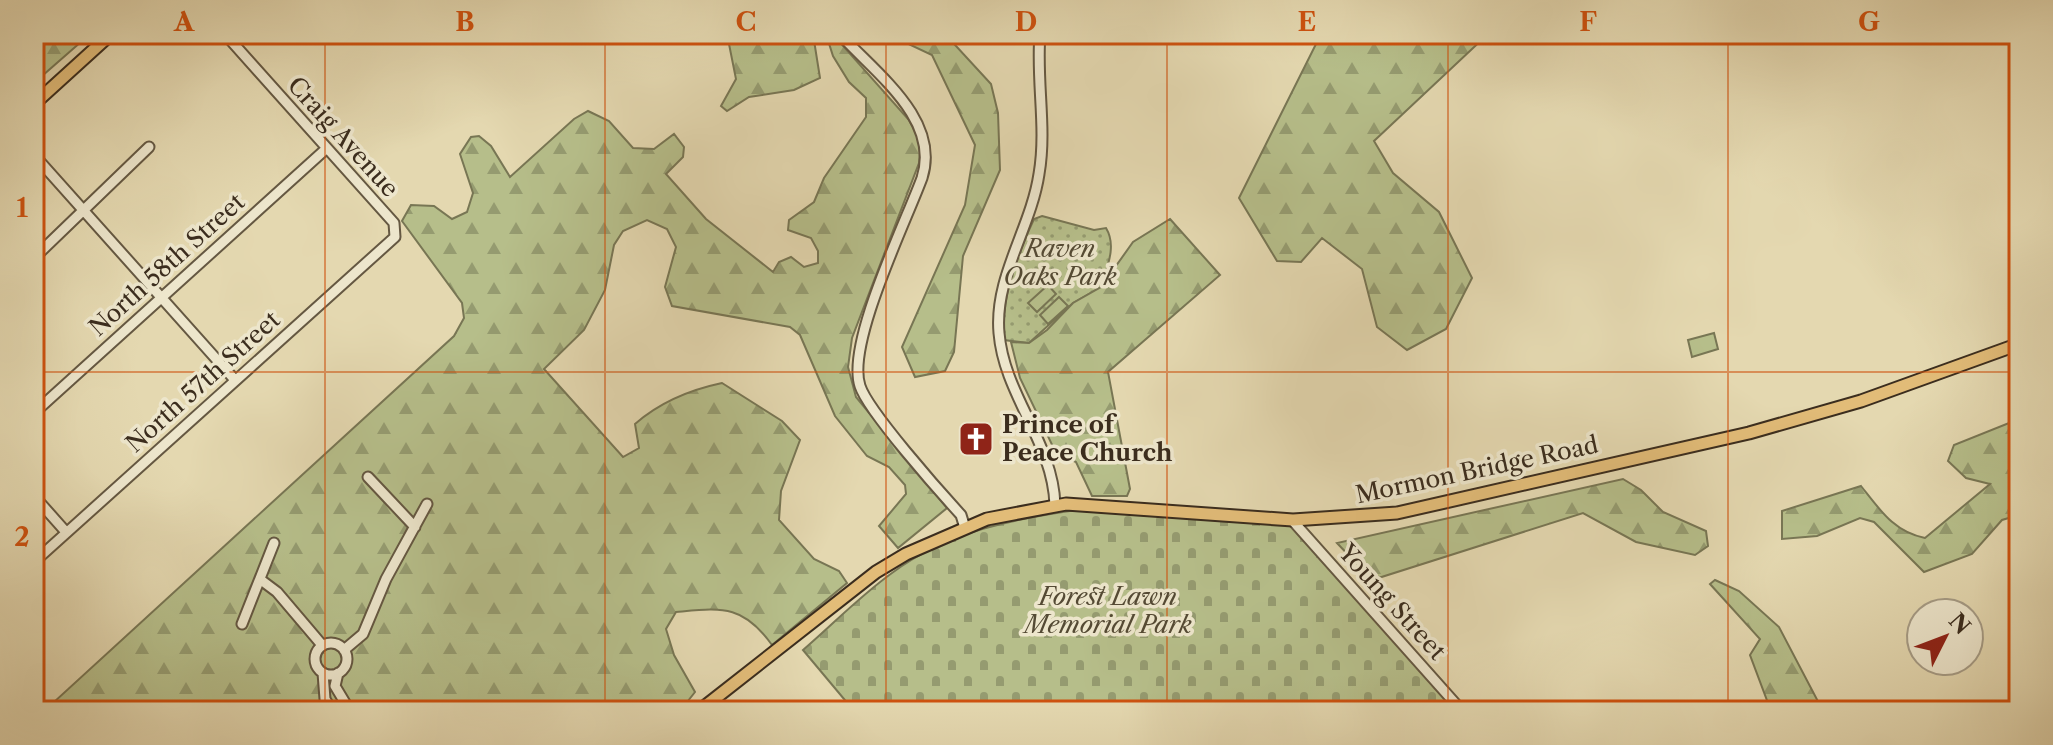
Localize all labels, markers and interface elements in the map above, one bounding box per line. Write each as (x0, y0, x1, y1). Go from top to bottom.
text: A (173, 6, 195, 38)
text: B (455, 6, 475, 38)
text: C (736, 6, 756, 38)
text: D (1015, 6, 1037, 38)
text: E (1298, 6, 1316, 38)
text: F (1579, 6, 1597, 38)
text: G (1858, 6, 1880, 38)
street label: Craig Avenue (282, 71, 405, 203)
street label: North 58th Street (83, 187, 251, 342)
text: 1 (16, 192, 28, 224)
park label: Raven Oaks Park (1003, 234, 1117, 291)
street label: North 57th Street (120, 305, 286, 458)
place label: Prince of Peace Church (1002, 410, 1173, 467)
church icon: Prince of Peace Church (957, 420, 995, 458)
street label: Mormon Bridge Road (1353, 430, 1601, 509)
text: 2 (14, 521, 30, 553)
street label: Young Street (1332, 537, 1452, 666)
park label: Forest Lawn Memorial Park (1021, 582, 1192, 639)
north arrow (1905, 597, 1985, 677)
text: N (1943, 608, 1976, 640)

